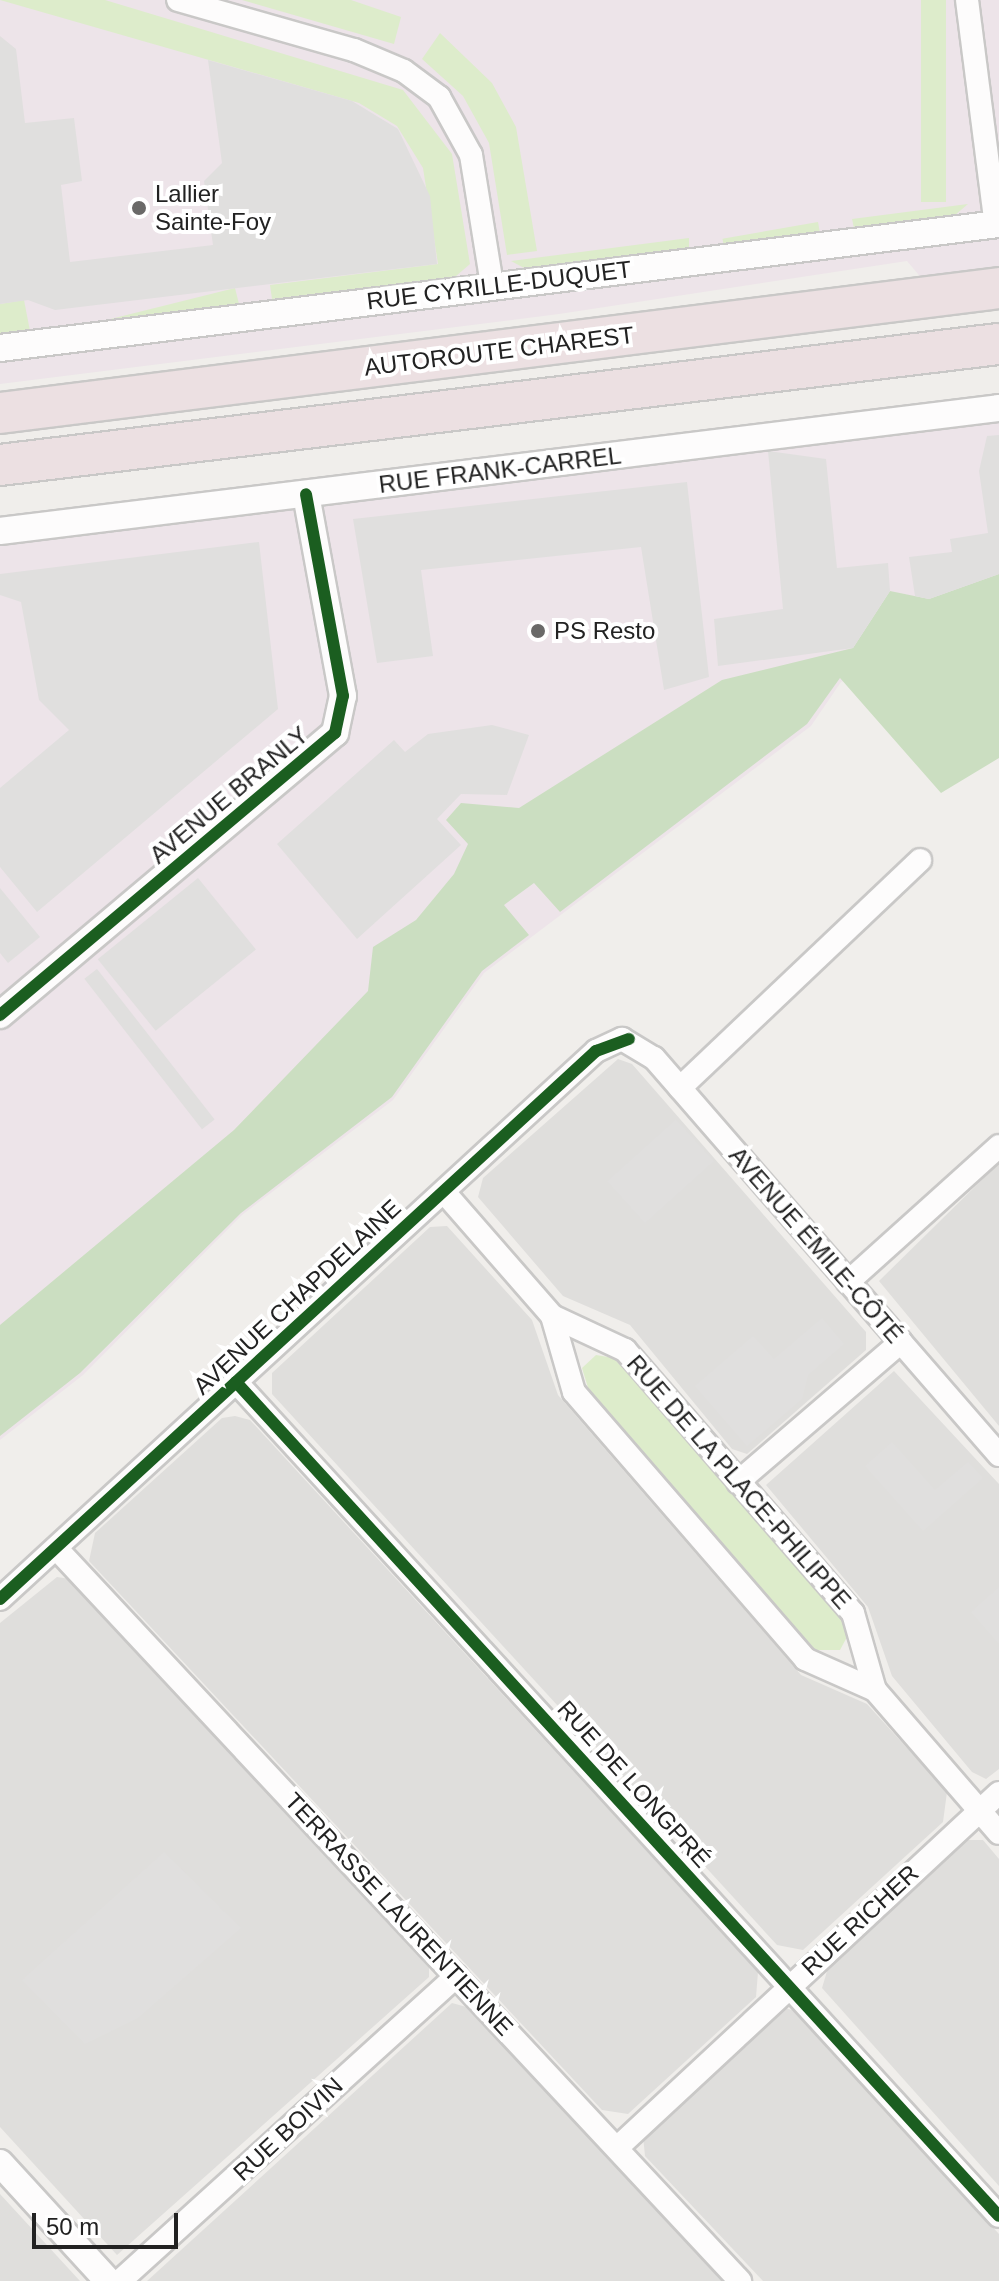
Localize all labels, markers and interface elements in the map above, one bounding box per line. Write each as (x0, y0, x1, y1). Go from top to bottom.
place label: Lallier Sainte-Foy (155, 180, 271, 236)
marker: Lallier Sainte-Foy (130, 199, 148, 217)
street label: RUE CYRILLE-DUQUET (365, 254, 633, 316)
street label: AUTOROUTE CHAREST (362, 320, 636, 382)
street label: RUE FRANK-CARREL (377, 441, 623, 499)
place label: PS Resto (554, 617, 655, 645)
marker: PS Resto (529, 622, 547, 640)
street label: AVENUE BRANLY (144, 720, 314, 870)
street label: AVENUE ÉMILE-CÔTÉ (723, 1141, 909, 1349)
street label: AVENUE CHAPDELAINE (187, 1193, 407, 1401)
street label: RUE DE LA PLACE-PHILIPPE (621, 1349, 857, 1615)
street label: RUE DE LONGPRÉ (551, 1695, 717, 1873)
street label: TERRASSE LAURENTIENNE (279, 1787, 519, 2041)
street label: RUE RICHER (796, 1859, 924, 1981)
street label: RUE BOIVIN (227, 2071, 349, 2187)
scale bar (36, 2197, 182, 2247)
text: 50 m (46, 2213, 99, 2240)

